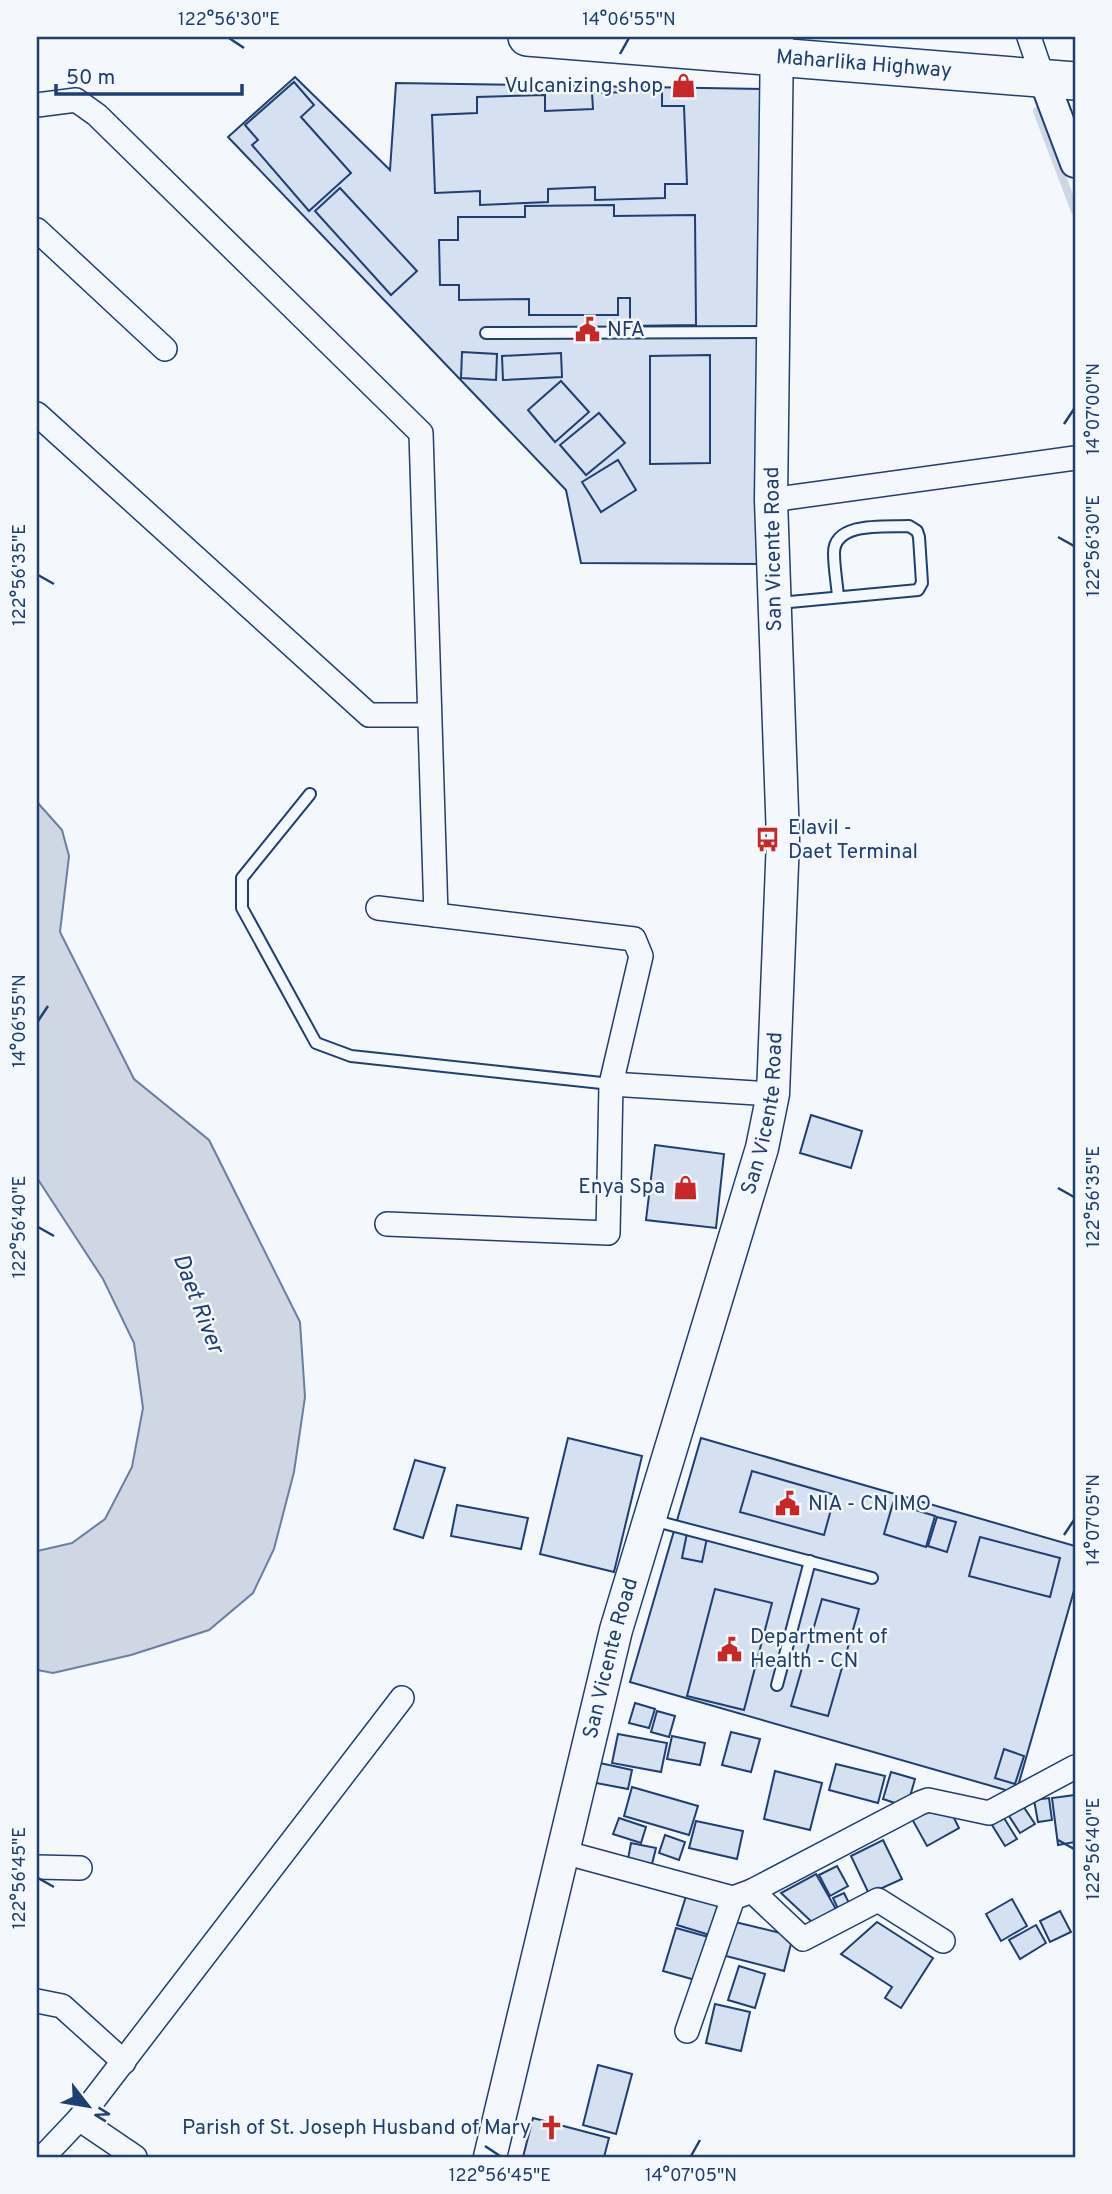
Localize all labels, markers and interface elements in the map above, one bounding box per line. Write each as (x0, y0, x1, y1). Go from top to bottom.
text: 122°56'30"E (178, 9, 280, 32)
text: 14°06'55"N (582, 9, 676, 32)
street label: Maharlika Highway (775, 44, 953, 85)
scale bar (56, 52, 242, 96)
text: 50 m (66, 65, 115, 92)
shop icon: Vulcanizing shop (669, 72, 697, 100)
place label: Vulcanizing shop (504, 73, 663, 100)
public building icon: NFA (573, 316, 601, 344)
place label: NFA (607, 317, 645, 344)
text: 14°07'00"N (1083, 363, 1106, 455)
street label: San Vicente Road (759, 466, 789, 632)
text: 122°56'30"E (1083, 495, 1106, 597)
text: 122°56'35"E (9, 524, 32, 626)
place label: Elavil - Daet Terminal (788, 815, 918, 866)
bus stop icon: Elavil - Daet Terminal (754, 826, 782, 854)
text: 14°06'55"N (9, 974, 32, 1068)
street label: San Vicente Road (735, 1031, 789, 1198)
text: 122°56'35"E (1083, 1146, 1106, 1248)
shop icon: Enya Spa (671, 1173, 699, 1201)
place label: Enya Spa (578, 1174, 665, 1201)
text: 122°56'40"E (9, 1176, 32, 1278)
water label: Daet River (165, 1250, 230, 1360)
text: 14°07'05"N (1083, 1474, 1106, 1566)
public building icon: NIA - CN IMO (774, 1490, 802, 1518)
place label: NIA - CN IMO (808, 1491, 931, 1518)
street label: San Vicente Road (577, 1575, 645, 1742)
place label: Department of Health - CN (750, 1624, 887, 1675)
public building icon: Department of Health - CN (716, 1635, 744, 1663)
text: 122°56'40"E (1083, 1798, 1106, 1900)
text: 122°56'45"E (9, 1827, 32, 1929)
north arrow (52, 2072, 122, 2142)
text: N (87, 2102, 115, 2126)
church icon: Parish of St. Joseph Husband of Mary (537, 2114, 565, 2142)
place label: Parish of St. Joseph Husband of Mary (182, 2115, 531, 2142)
text: 122°56'45"E (449, 2165, 551, 2188)
text: 14°07'05"N (645, 2165, 737, 2188)

